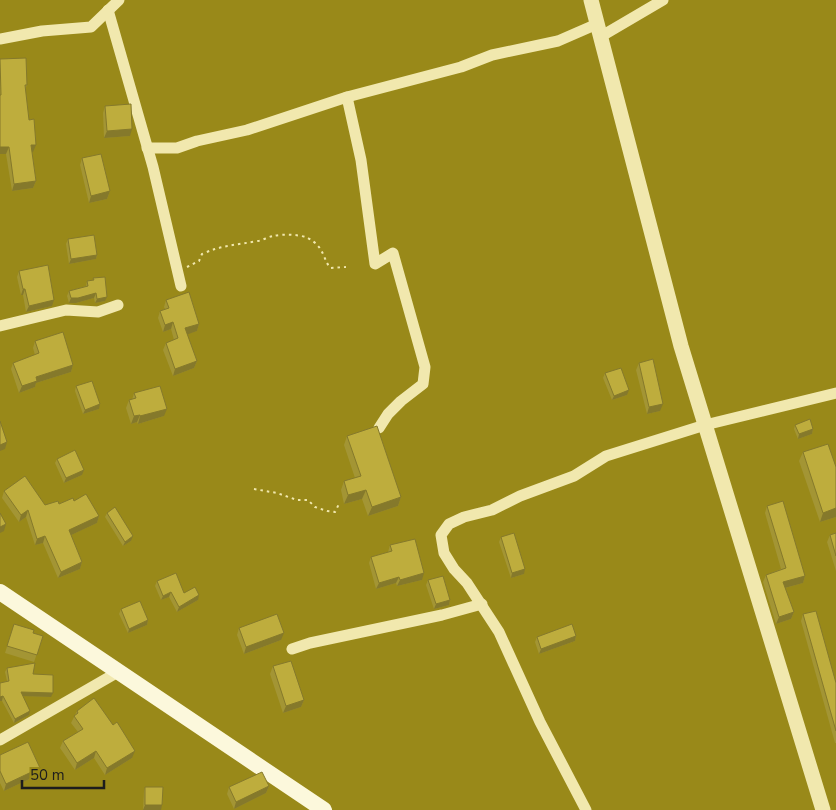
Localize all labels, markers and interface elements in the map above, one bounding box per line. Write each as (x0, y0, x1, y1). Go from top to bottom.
scale bar (22, 758, 105, 790)
text: 50 m (30, 765, 65, 785)

